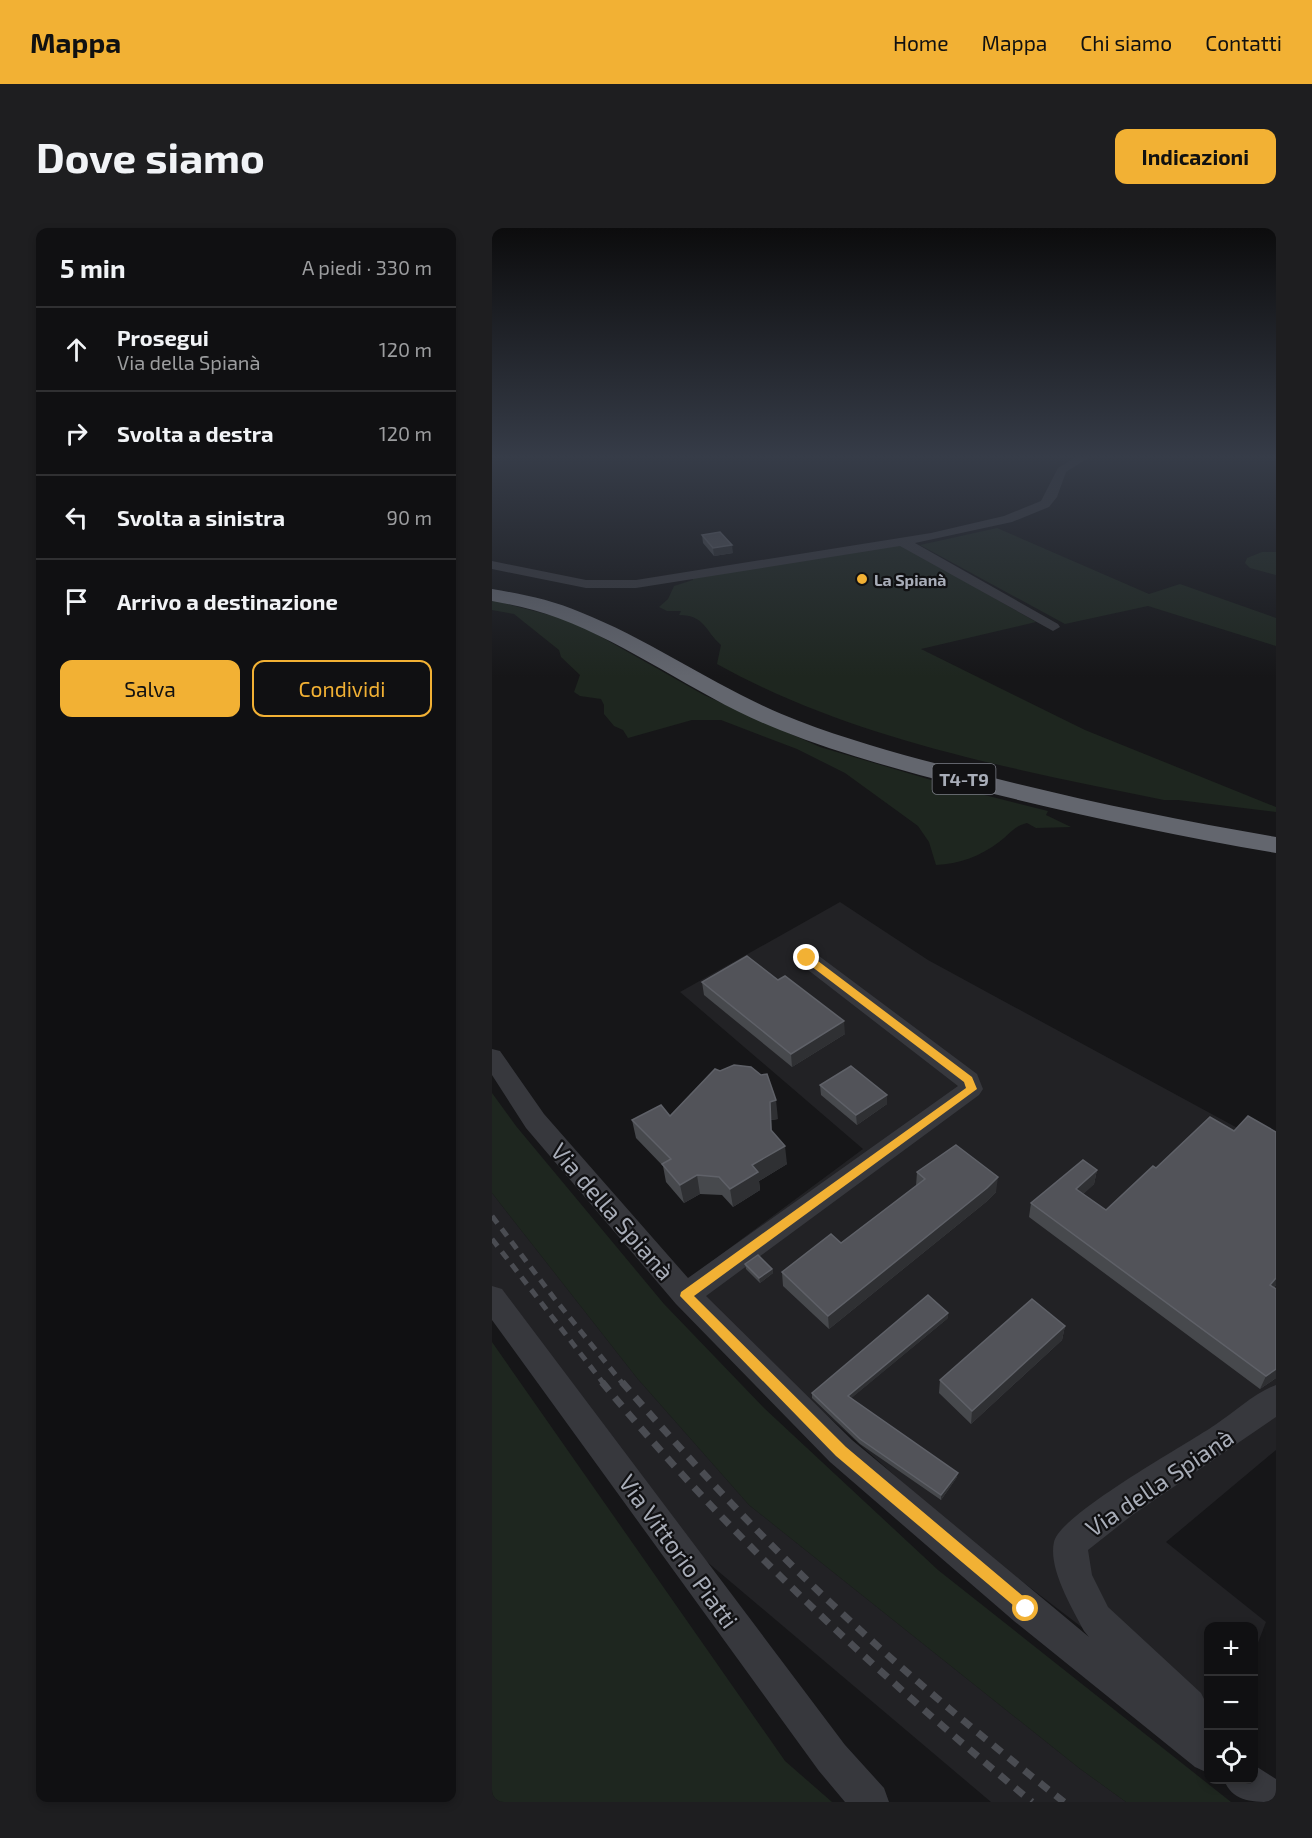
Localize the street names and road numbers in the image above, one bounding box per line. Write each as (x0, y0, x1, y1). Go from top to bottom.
road number: T4-T9 (932, 764, 996, 794)
street label: Via della Spianà (546, 1137, 680, 1285)
street label: Via della Spianà (1080, 1422, 1238, 1542)
street label: Via Vittorio Piatti (613, 1468, 745, 1634)

